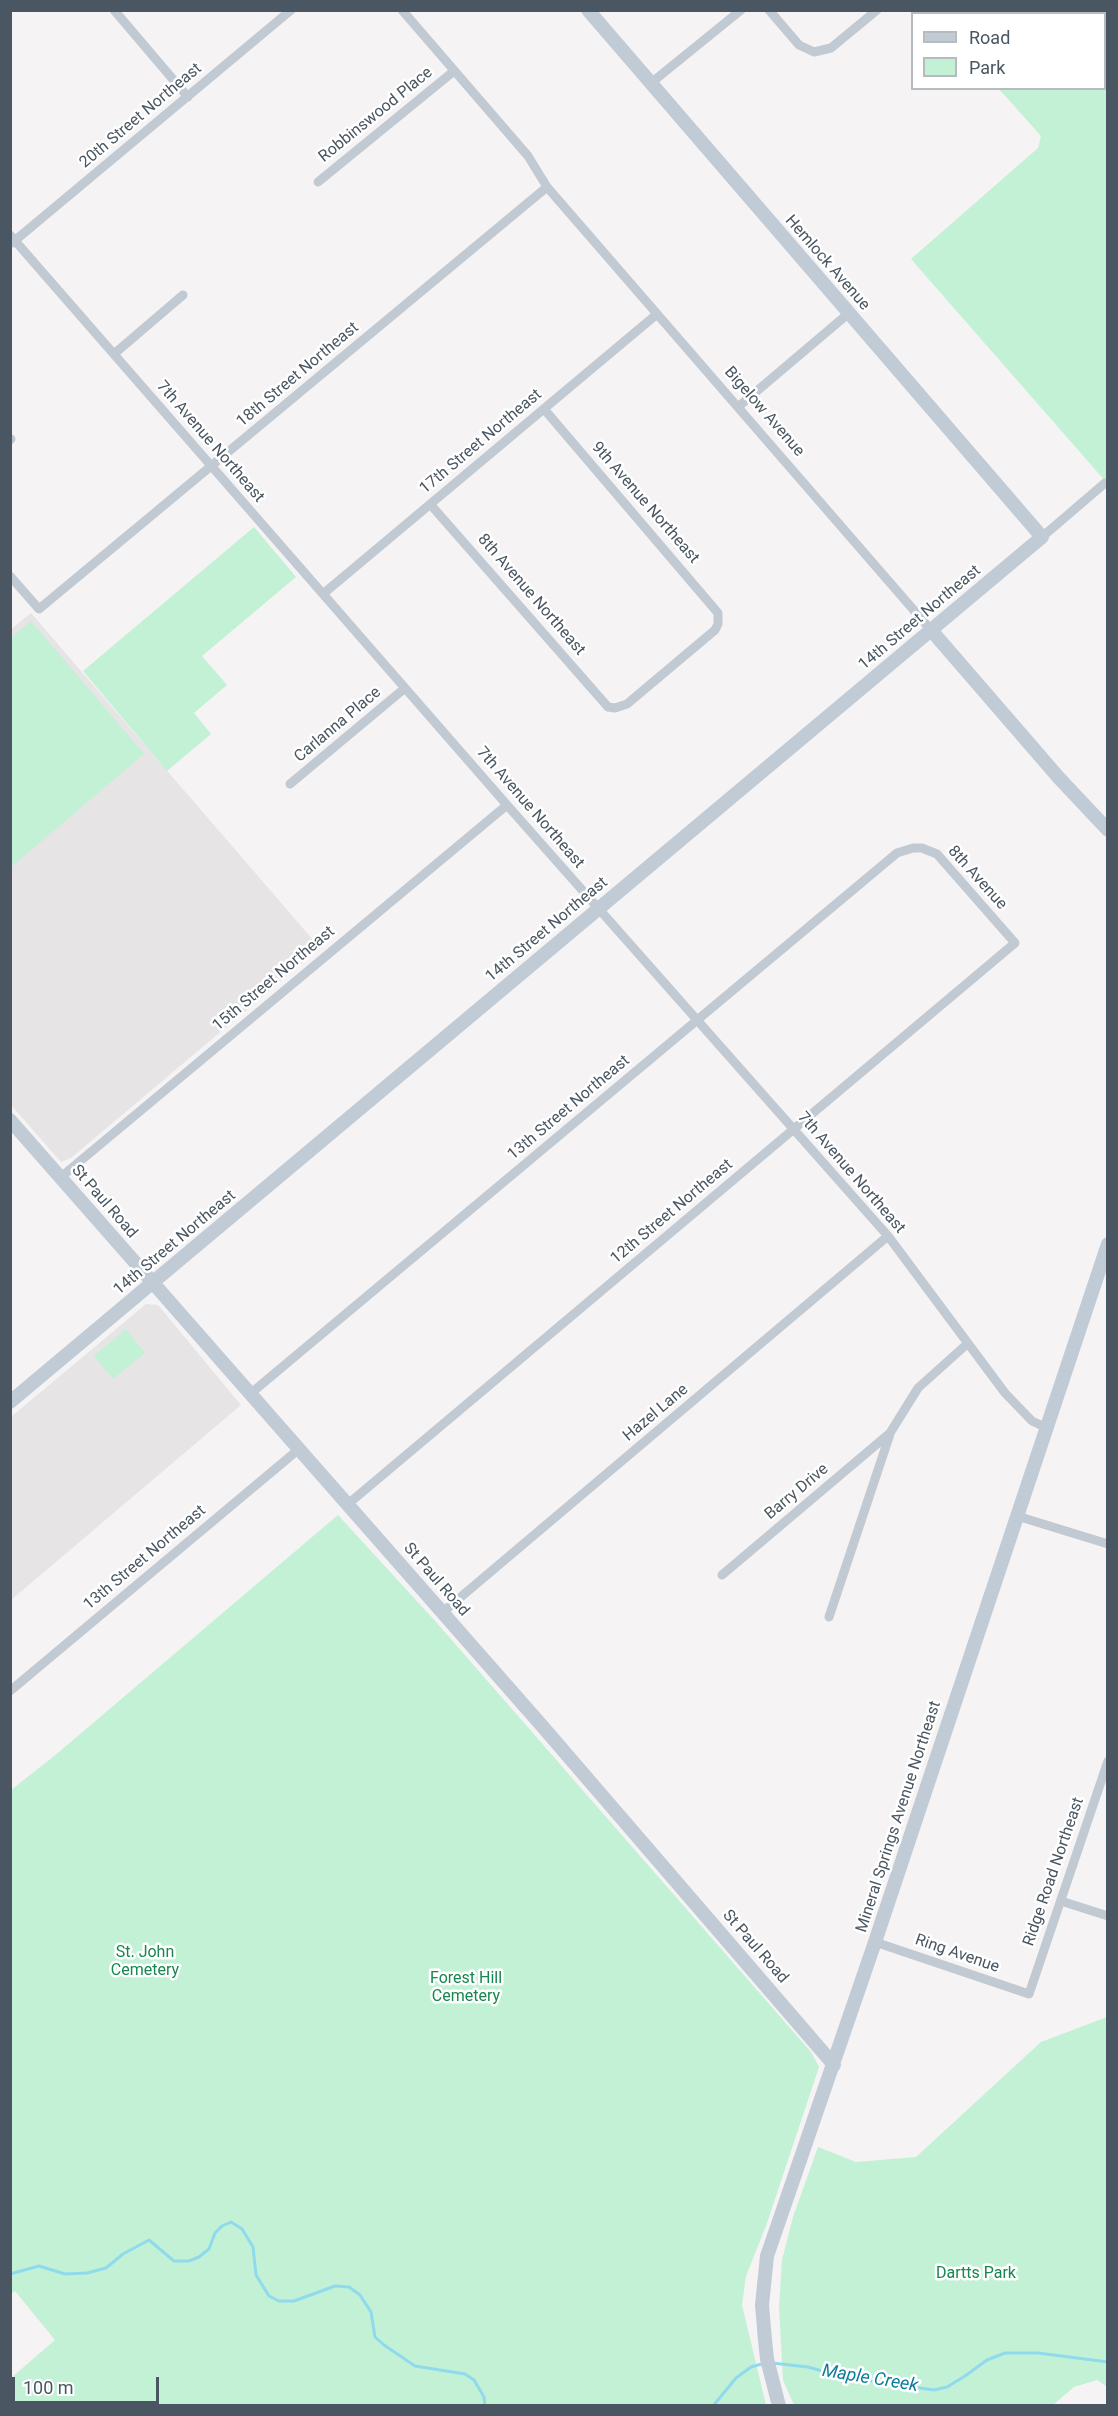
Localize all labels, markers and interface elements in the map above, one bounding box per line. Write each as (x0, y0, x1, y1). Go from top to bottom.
legend (911, 12, 1106, 90)
text: Road (969, 27, 1010, 48)
text: Park (969, 57, 1005, 78)
street label: 20th Street Northeast (76, 59, 206, 173)
street label: Robbinswood Place (315, 63, 437, 167)
street label: Hemlock Avenue (780, 212, 874, 314)
street label: 18th Street Northeast (233, 318, 363, 432)
street label: Bigelow Avenue (720, 363, 808, 461)
street label: 7th Avenue Northeast (152, 377, 268, 507)
street label: 17th Street Northeast (416, 385, 546, 499)
street label: 9th Avenue Northeast (587, 438, 703, 568)
street label: 8th Avenue Northeast (473, 530, 589, 660)
street label: 14th Street Northeast (855, 561, 985, 675)
street label: Carlanna Place (291, 683, 385, 767)
street label: 7th Avenue Northeast (472, 743, 588, 873)
street label: 8th Avenue (943, 842, 1011, 914)
street label: 14th Street Northeast (482, 873, 612, 987)
street label: 15th Street Northeast (209, 922, 339, 1036)
street label: 13th Street Northeast (504, 1051, 634, 1165)
street label: 7th Avenue Northeast (793, 1108, 909, 1238)
street label: 12th Street Northeast (607, 1155, 737, 1269)
street label: St Paul Road (67, 1161, 141, 1243)
street label: 14th Street Northeast (110, 1186, 240, 1300)
street label: Hazel Lane (620, 1380, 692, 1446)
street label: Barry Drive (761, 1460, 833, 1524)
street label: 13th Street Northeast (80, 1501, 210, 1615)
street label: St Paul Road (399, 1539, 473, 1621)
street label: Mineral Springs Avenue Northeast (852, 1699, 946, 1935)
street label: Ridge Road Northeast (1020, 1795, 1088, 1949)
street label: St Paul Road (718, 1906, 792, 1988)
street label: Ring Avenue (912, 1931, 1002, 1977)
park label: St. John Cemetery (111, 1943, 179, 1981)
park label: Forest Hill Cemetery (430, 1969, 502, 2007)
park label: Dartts Park (936, 2264, 1016, 2284)
water label: Maple Creek (820, 2361, 920, 2397)
scale bar (15, 2365, 162, 2403)
text: 100 m (23, 2377, 74, 2398)

